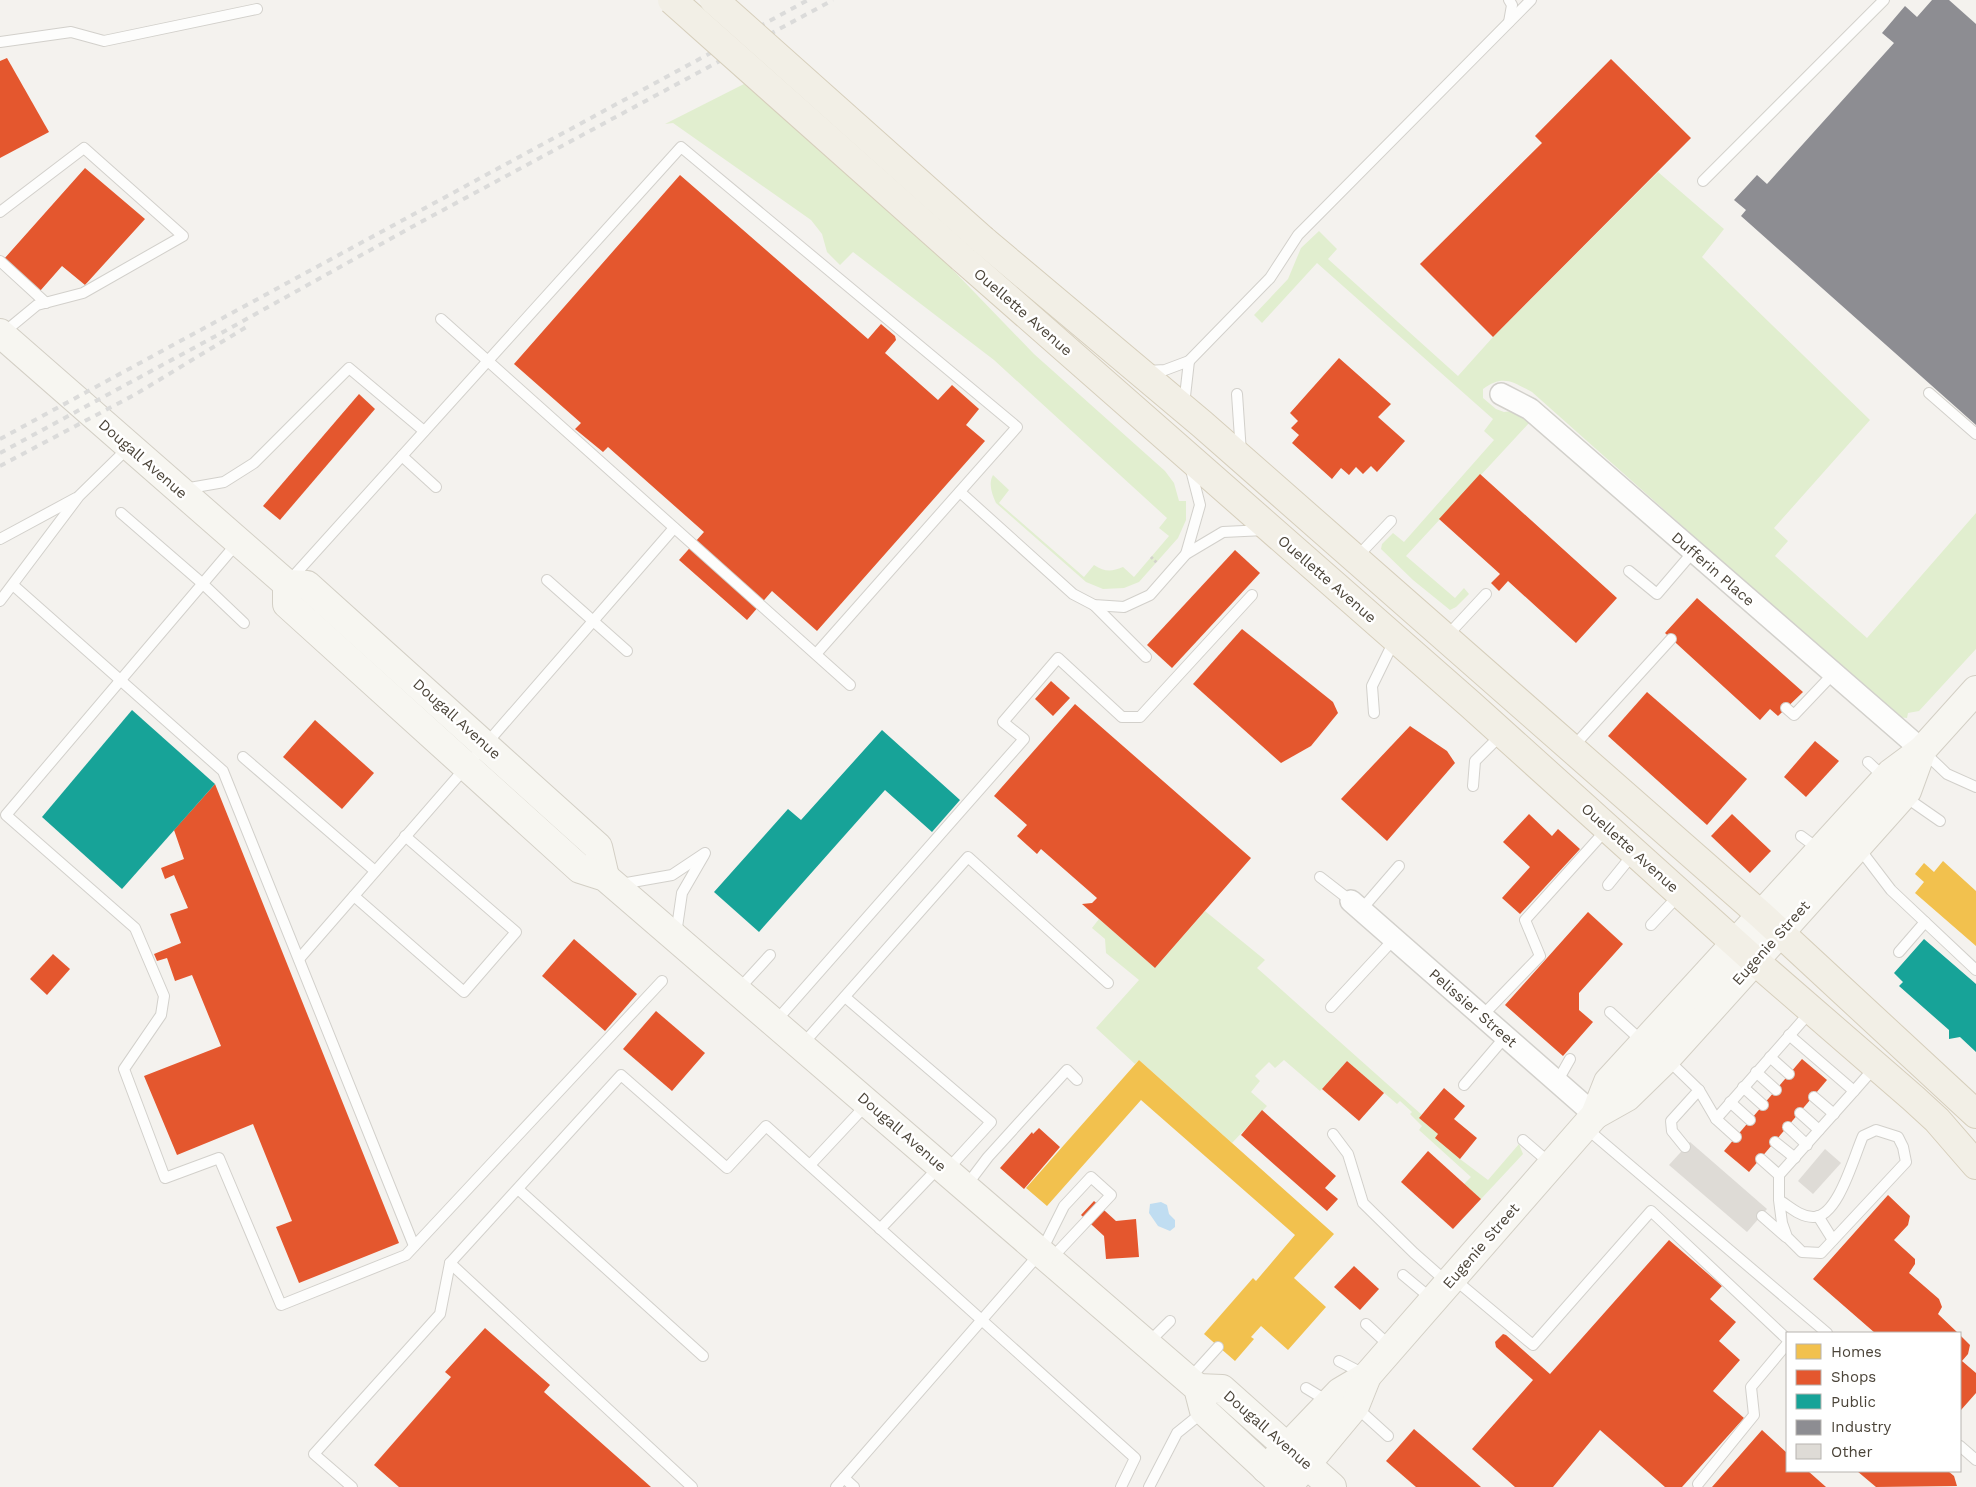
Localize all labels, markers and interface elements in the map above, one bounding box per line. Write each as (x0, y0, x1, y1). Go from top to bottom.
street label: Ouellette Avenue (970, 264, 1076, 360)
street label: Dougall Avenue (95, 416, 191, 502)
street label: Dufferin Place (1668, 528, 1758, 610)
street label: Ouellette Avenue (1274, 531, 1380, 627)
street label: Dougall Avenue (409, 675, 505, 763)
street label: Ouellette Avenue (1578, 800, 1682, 896)
street label: Eugenie Street (1728, 897, 1814, 989)
street label: Pelissier Street (1425, 965, 1521, 1052)
street label: Dougall Avenue (854, 1089, 950, 1175)
street label: Eugenie Street (1439, 1199, 1523, 1292)
legend (1786, 1332, 1961, 1472)
text: Homes (1831, 1343, 1882, 1361)
text: Shops (1831, 1368, 1876, 1386)
street label: Dougall Avenue (1220, 1387, 1316, 1473)
text: Public (1831, 1393, 1876, 1411)
text: Industry (1831, 1418, 1892, 1436)
text: Other (1831, 1443, 1873, 1461)

